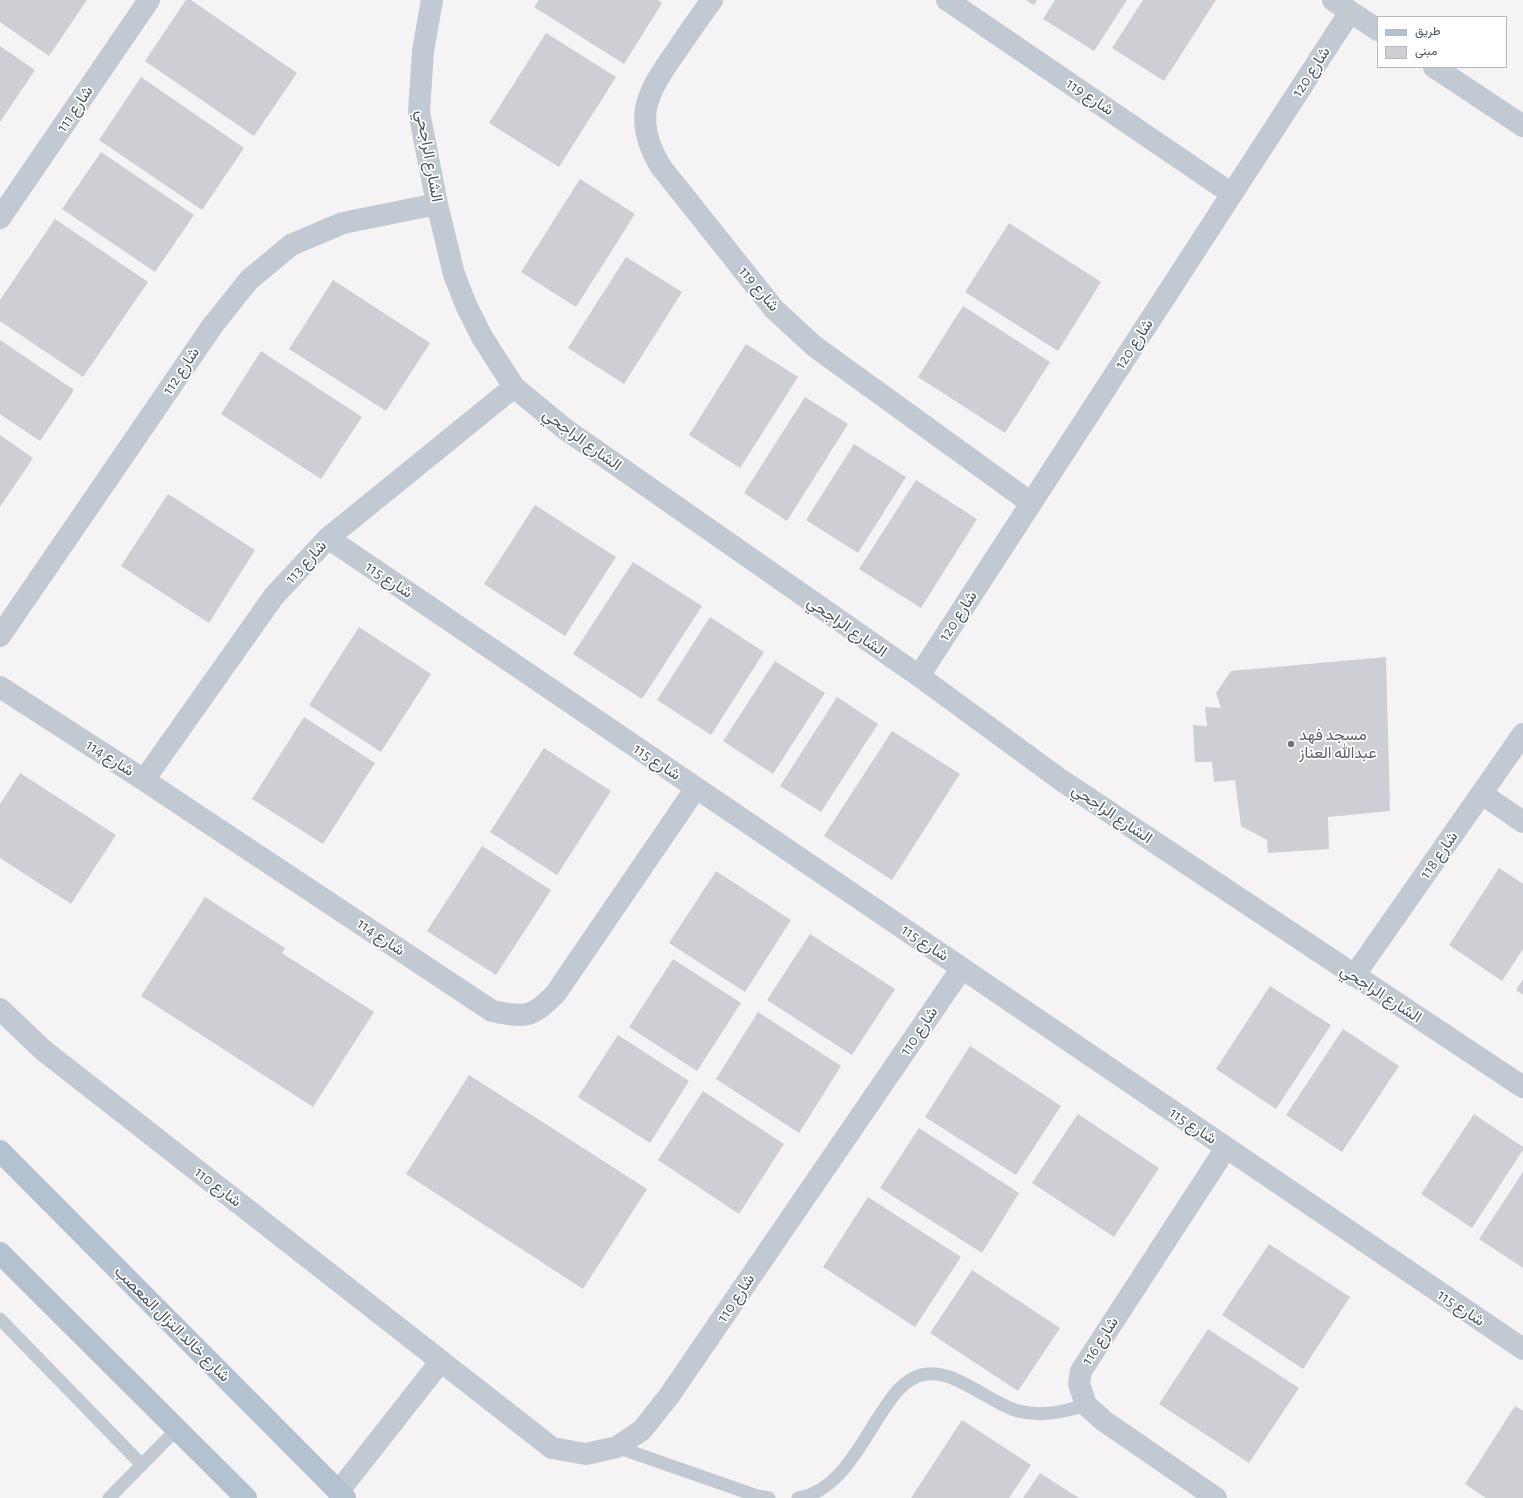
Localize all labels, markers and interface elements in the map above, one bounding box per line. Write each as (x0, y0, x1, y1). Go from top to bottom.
legend (1377, 16, 1507, 68)
text: طريق (1415, 25, 1440, 37)
street label: شارع 120 (1288, 43, 1334, 101)
text: مبنى (1415, 45, 1437, 57)
street label: شارع 119 (1063, 74, 1117, 120)
street label: شارع 111 (53, 82, 97, 136)
street label: الشارع الراجحي (411, 108, 447, 204)
street label: شارع 119 (735, 262, 783, 316)
street label: شارع 120 (1111, 315, 1157, 373)
street label: شارع 112 (158, 344, 204, 398)
street label: الشارع الراجحي (539, 405, 625, 475)
street label: شارع 113 (281, 536, 331, 588)
street label: شارع 115 (362, 557, 416, 603)
street label: شارع 120 (935, 587, 981, 645)
street label: الشارع الراجحي (803, 592, 891, 662)
place label: مسجد فهد عبدالله العناز (1299, 725, 1377, 763)
street label: 114 شارع (82, 735, 138, 781)
street label: شارع 115 (630, 739, 684, 785)
marker: مسجد فهد عبدالله العناز (1286, 739, 1296, 749)
street label: الشارع الراجحي (1068, 780, 1156, 848)
street label: شارع 118 (1416, 828, 1462, 882)
street label: 114 شارع (353, 914, 409, 960)
street label: شارع 115 (898, 920, 952, 966)
street label: الشارع الراجحي (1337, 961, 1425, 1027)
street label: شارع 110 (896, 1003, 942, 1059)
street label: شارع 115 (1166, 1103, 1220, 1149)
street label: شارع 110 (191, 1163, 245, 1211)
street label: شارع خالد النزال المعصب (110, 1262, 234, 1386)
street label: شارع 110 (713, 1270, 759, 1326)
street label: شارع 115 (1434, 1285, 1488, 1331)
street label: شارع 116 (1077, 1313, 1123, 1369)

